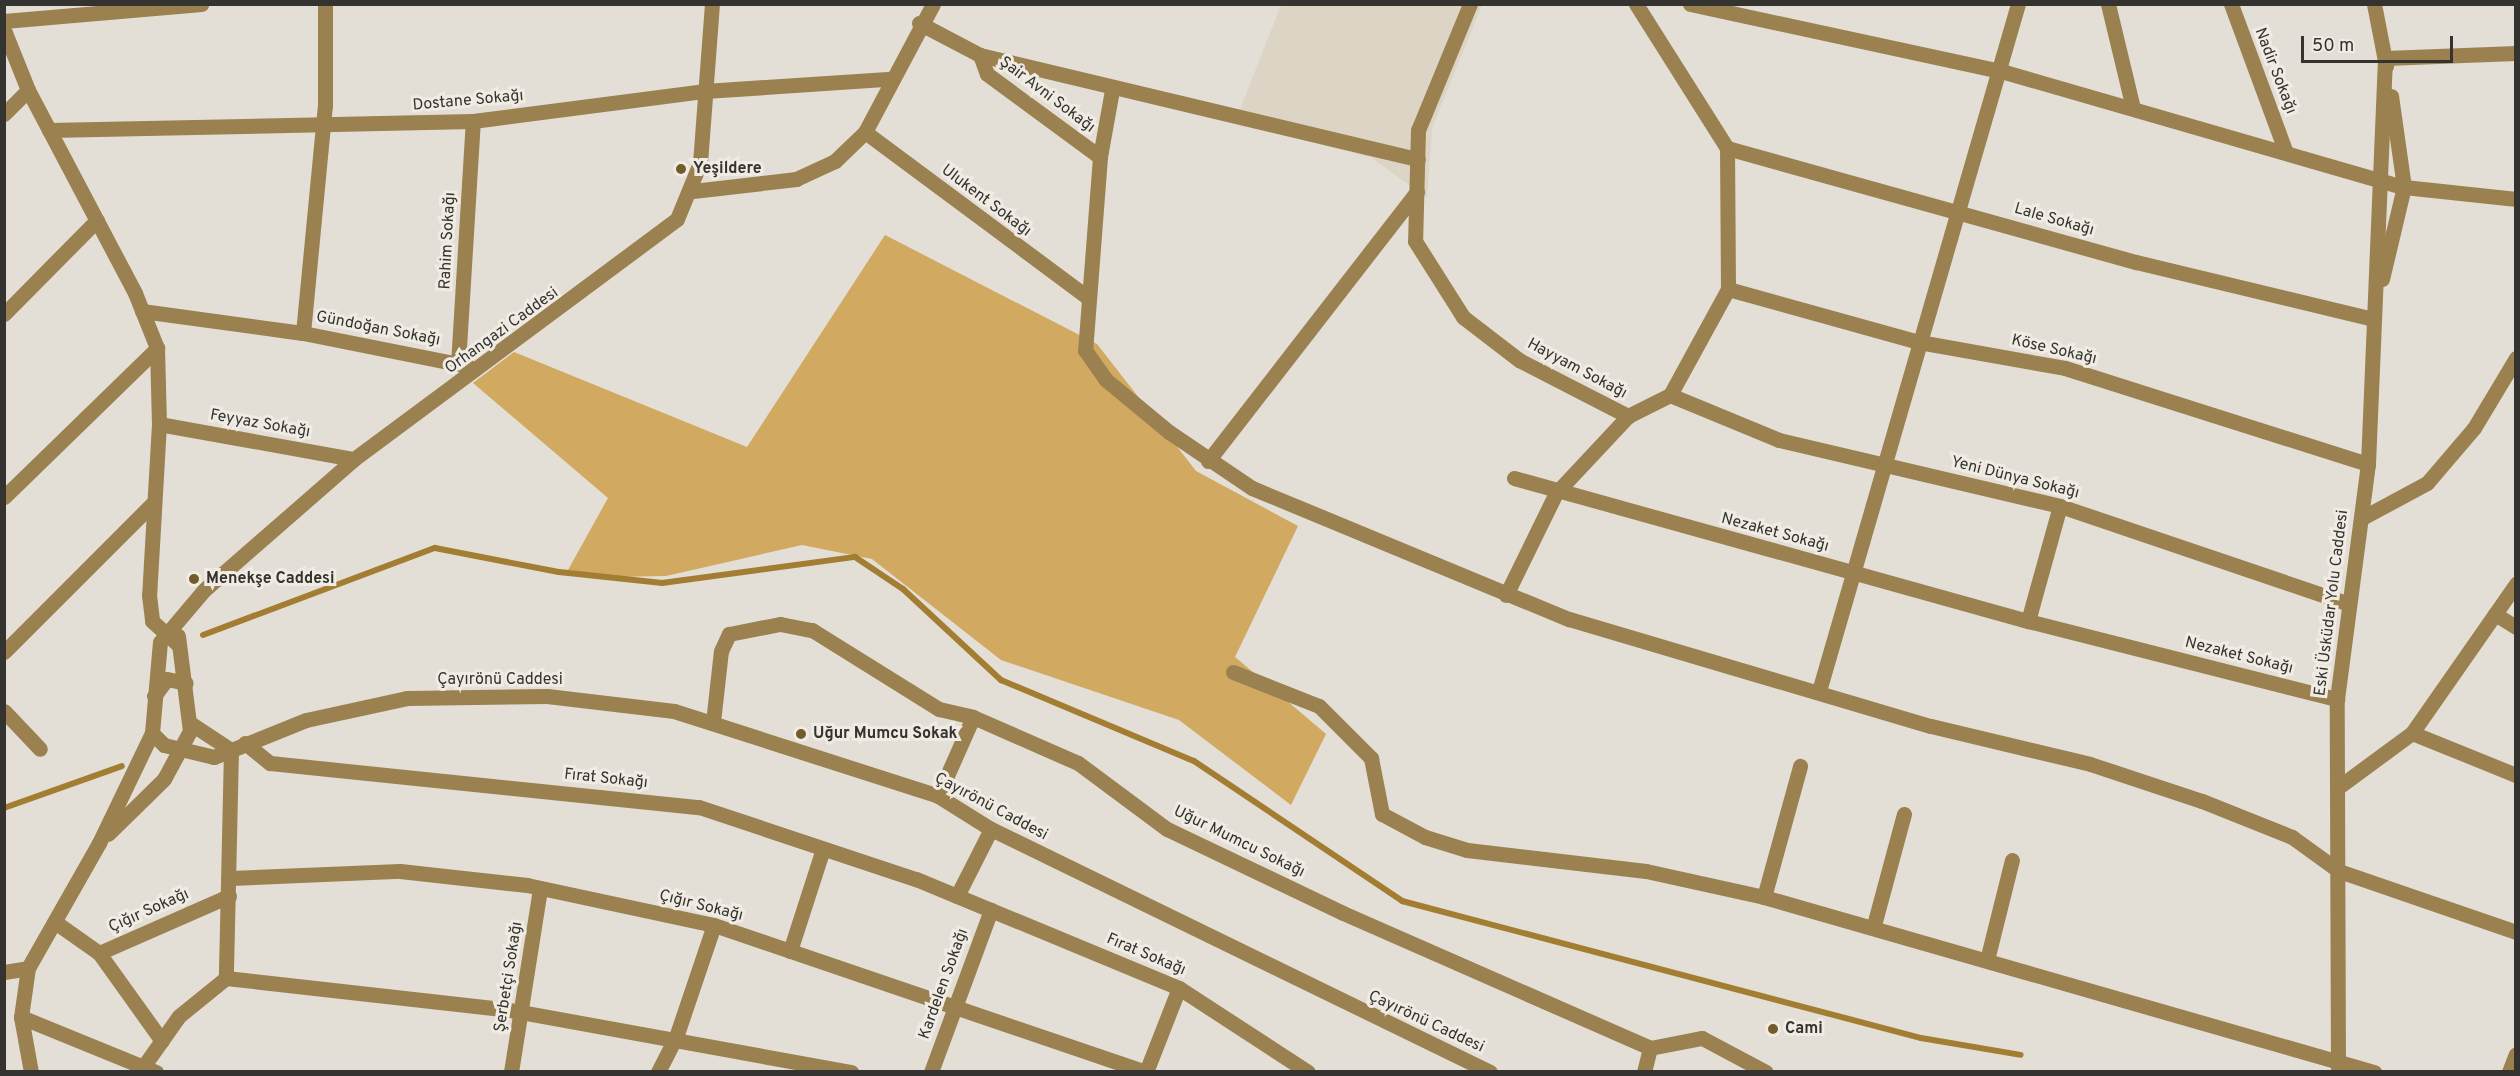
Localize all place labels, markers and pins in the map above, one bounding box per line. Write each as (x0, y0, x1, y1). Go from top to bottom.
place label: Yeşildere (693, 159, 762, 179)
marker: Yeşildere (674, 162, 688, 176)
place label: Menekşe Caddesi (206, 569, 334, 589)
marker: Menekşe Caddesi (187, 572, 201, 586)
place label: Uğur Mumcu Sokak (813, 724, 958, 744)
marker: Uğur Mumcu Sokak (794, 727, 808, 741)
place label: Cami (1785, 1019, 1823, 1039)
marker: Cami (1766, 1022, 1780, 1036)

